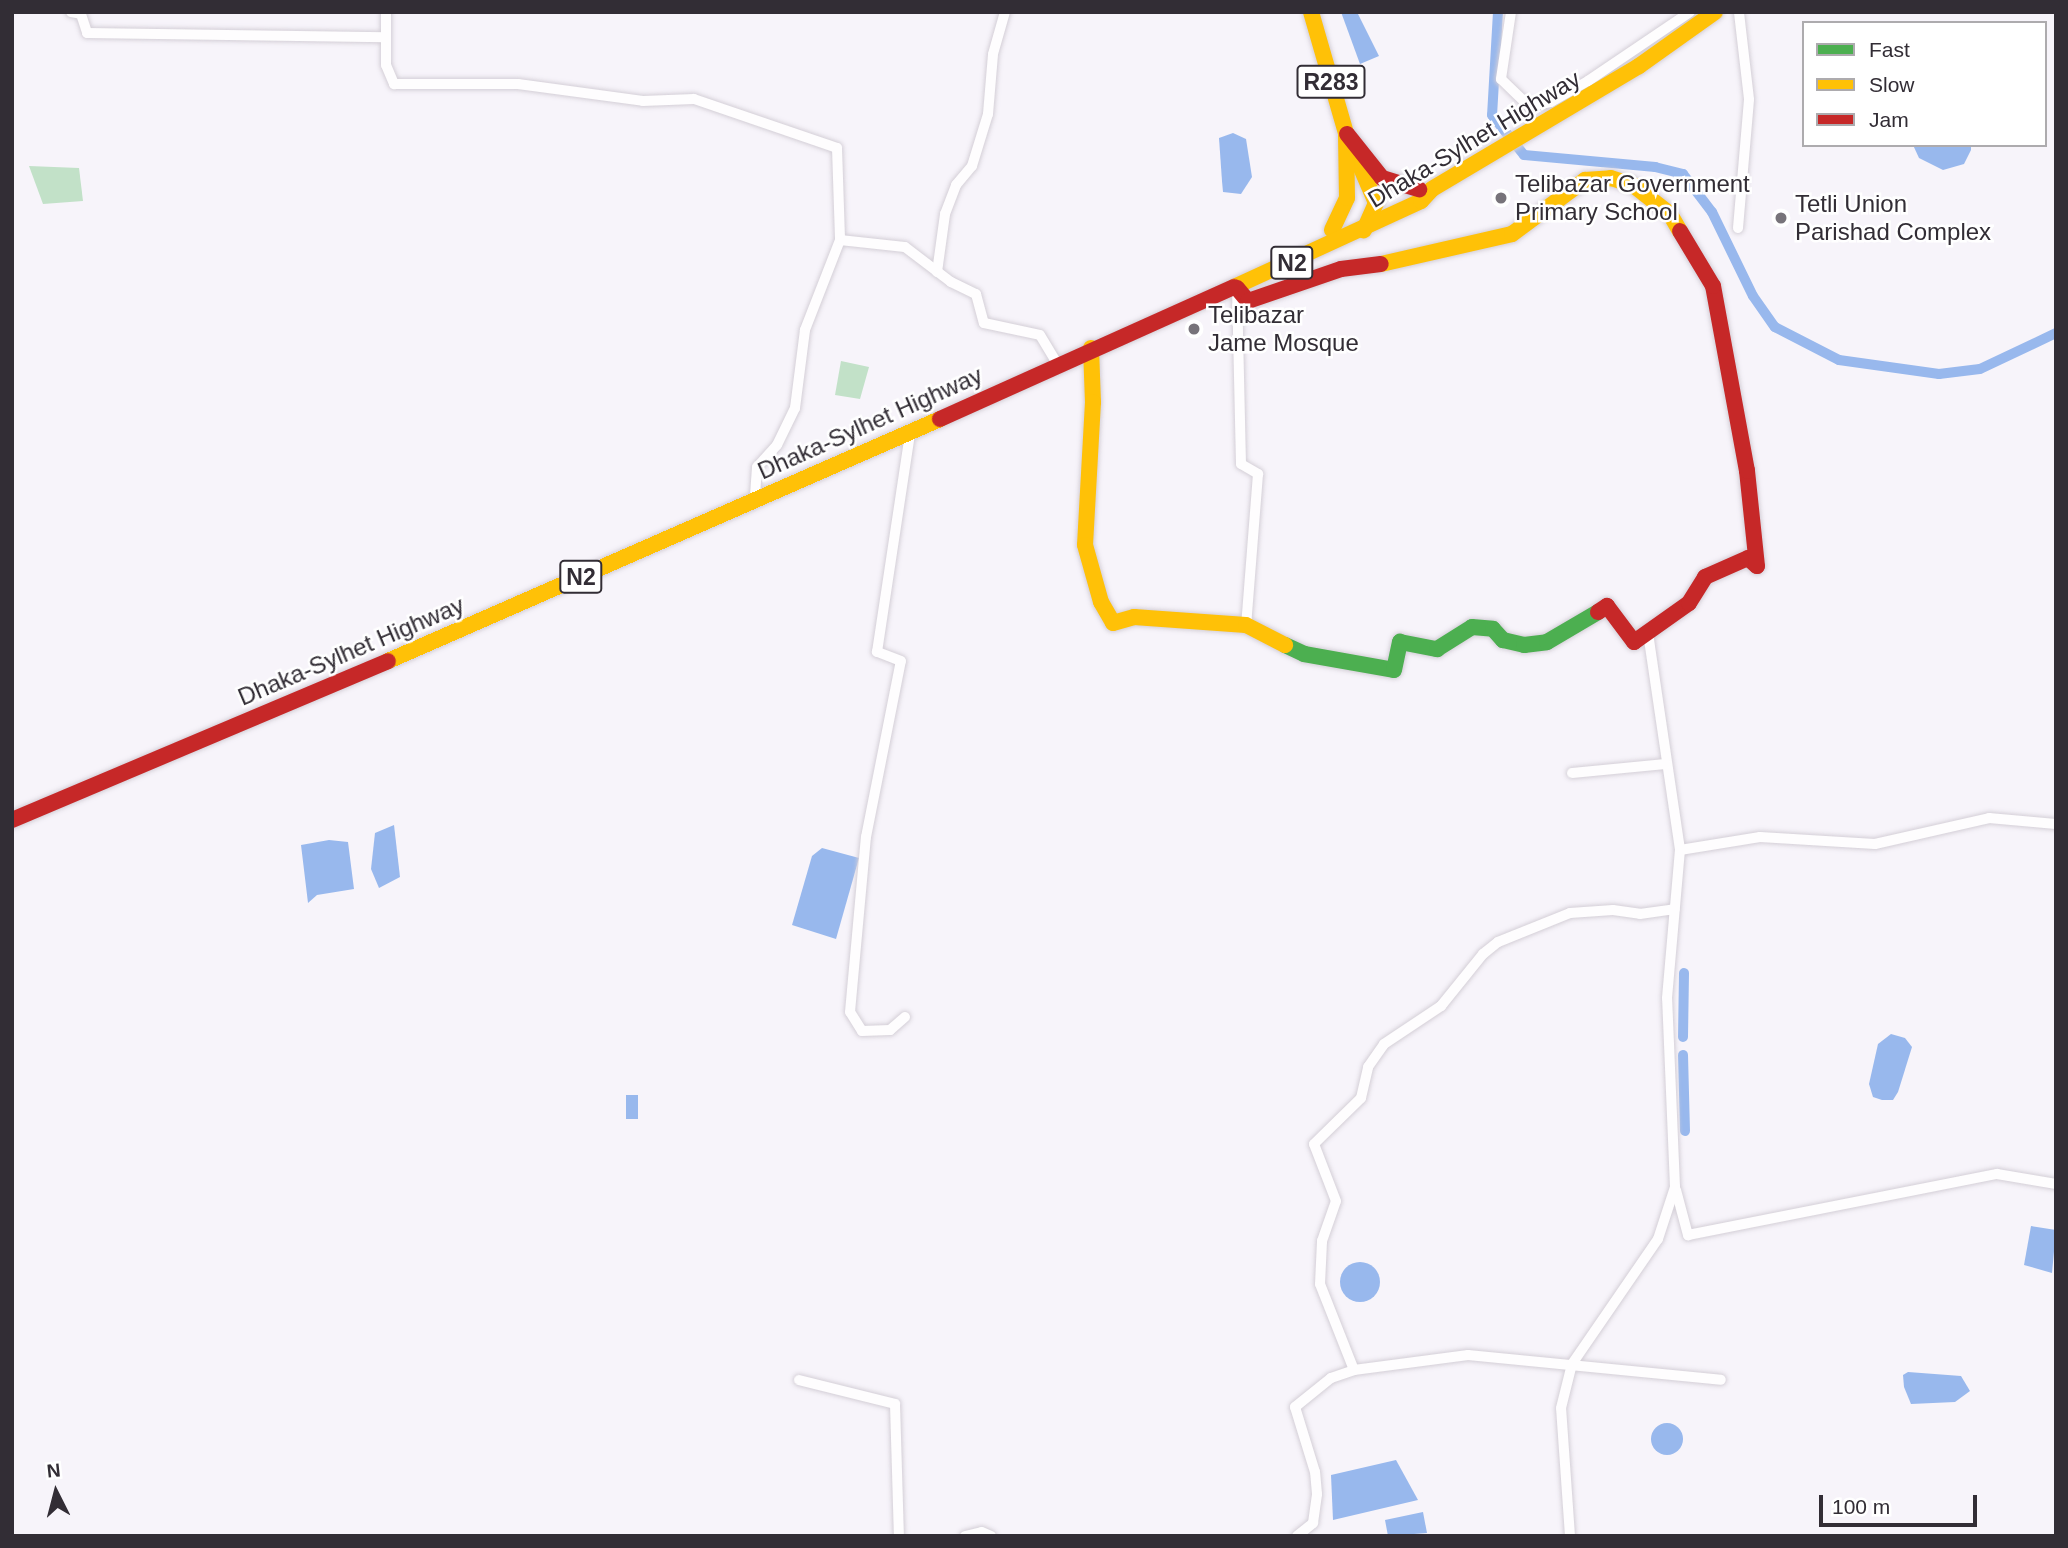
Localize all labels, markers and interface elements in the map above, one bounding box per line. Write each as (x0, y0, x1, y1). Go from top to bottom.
legend (1802, 21, 2047, 147)
text: Fast (1869, 38, 1910, 61)
road number: R283 (1296, 62, 1366, 102)
street label: Dhaka-Sylhet Highway (1363, 64, 1585, 214)
text: Slow (1869, 73, 1915, 96)
text: Jam (1869, 108, 1909, 131)
place label: Telibazar Government Primary School (1515, 170, 1750, 226)
marker: Telibazar Government Primary School (1493, 190, 1509, 206)
place label: Tetli Union Parishad Complex (1795, 190, 1991, 246)
marker: Tetli Union Parishad Complex (1773, 210, 1789, 226)
road number: N2 (1269, 244, 1315, 282)
place label: Telibazar Jame Mosque (1208, 301, 1359, 357)
marker: Telibazar Jame Mosque (1186, 321, 1202, 337)
street label: Dhaka-Sylhet Highway (753, 360, 987, 486)
road number: N2 (558, 558, 604, 596)
street label: Dhaka-Sylhet Highway (234, 590, 468, 712)
north arrow (21, 1457, 91, 1527)
text: N (46, 1459, 62, 1482)
scale bar (1823, 1482, 1980, 1526)
text: 100 m (1832, 1495, 1890, 1518)

